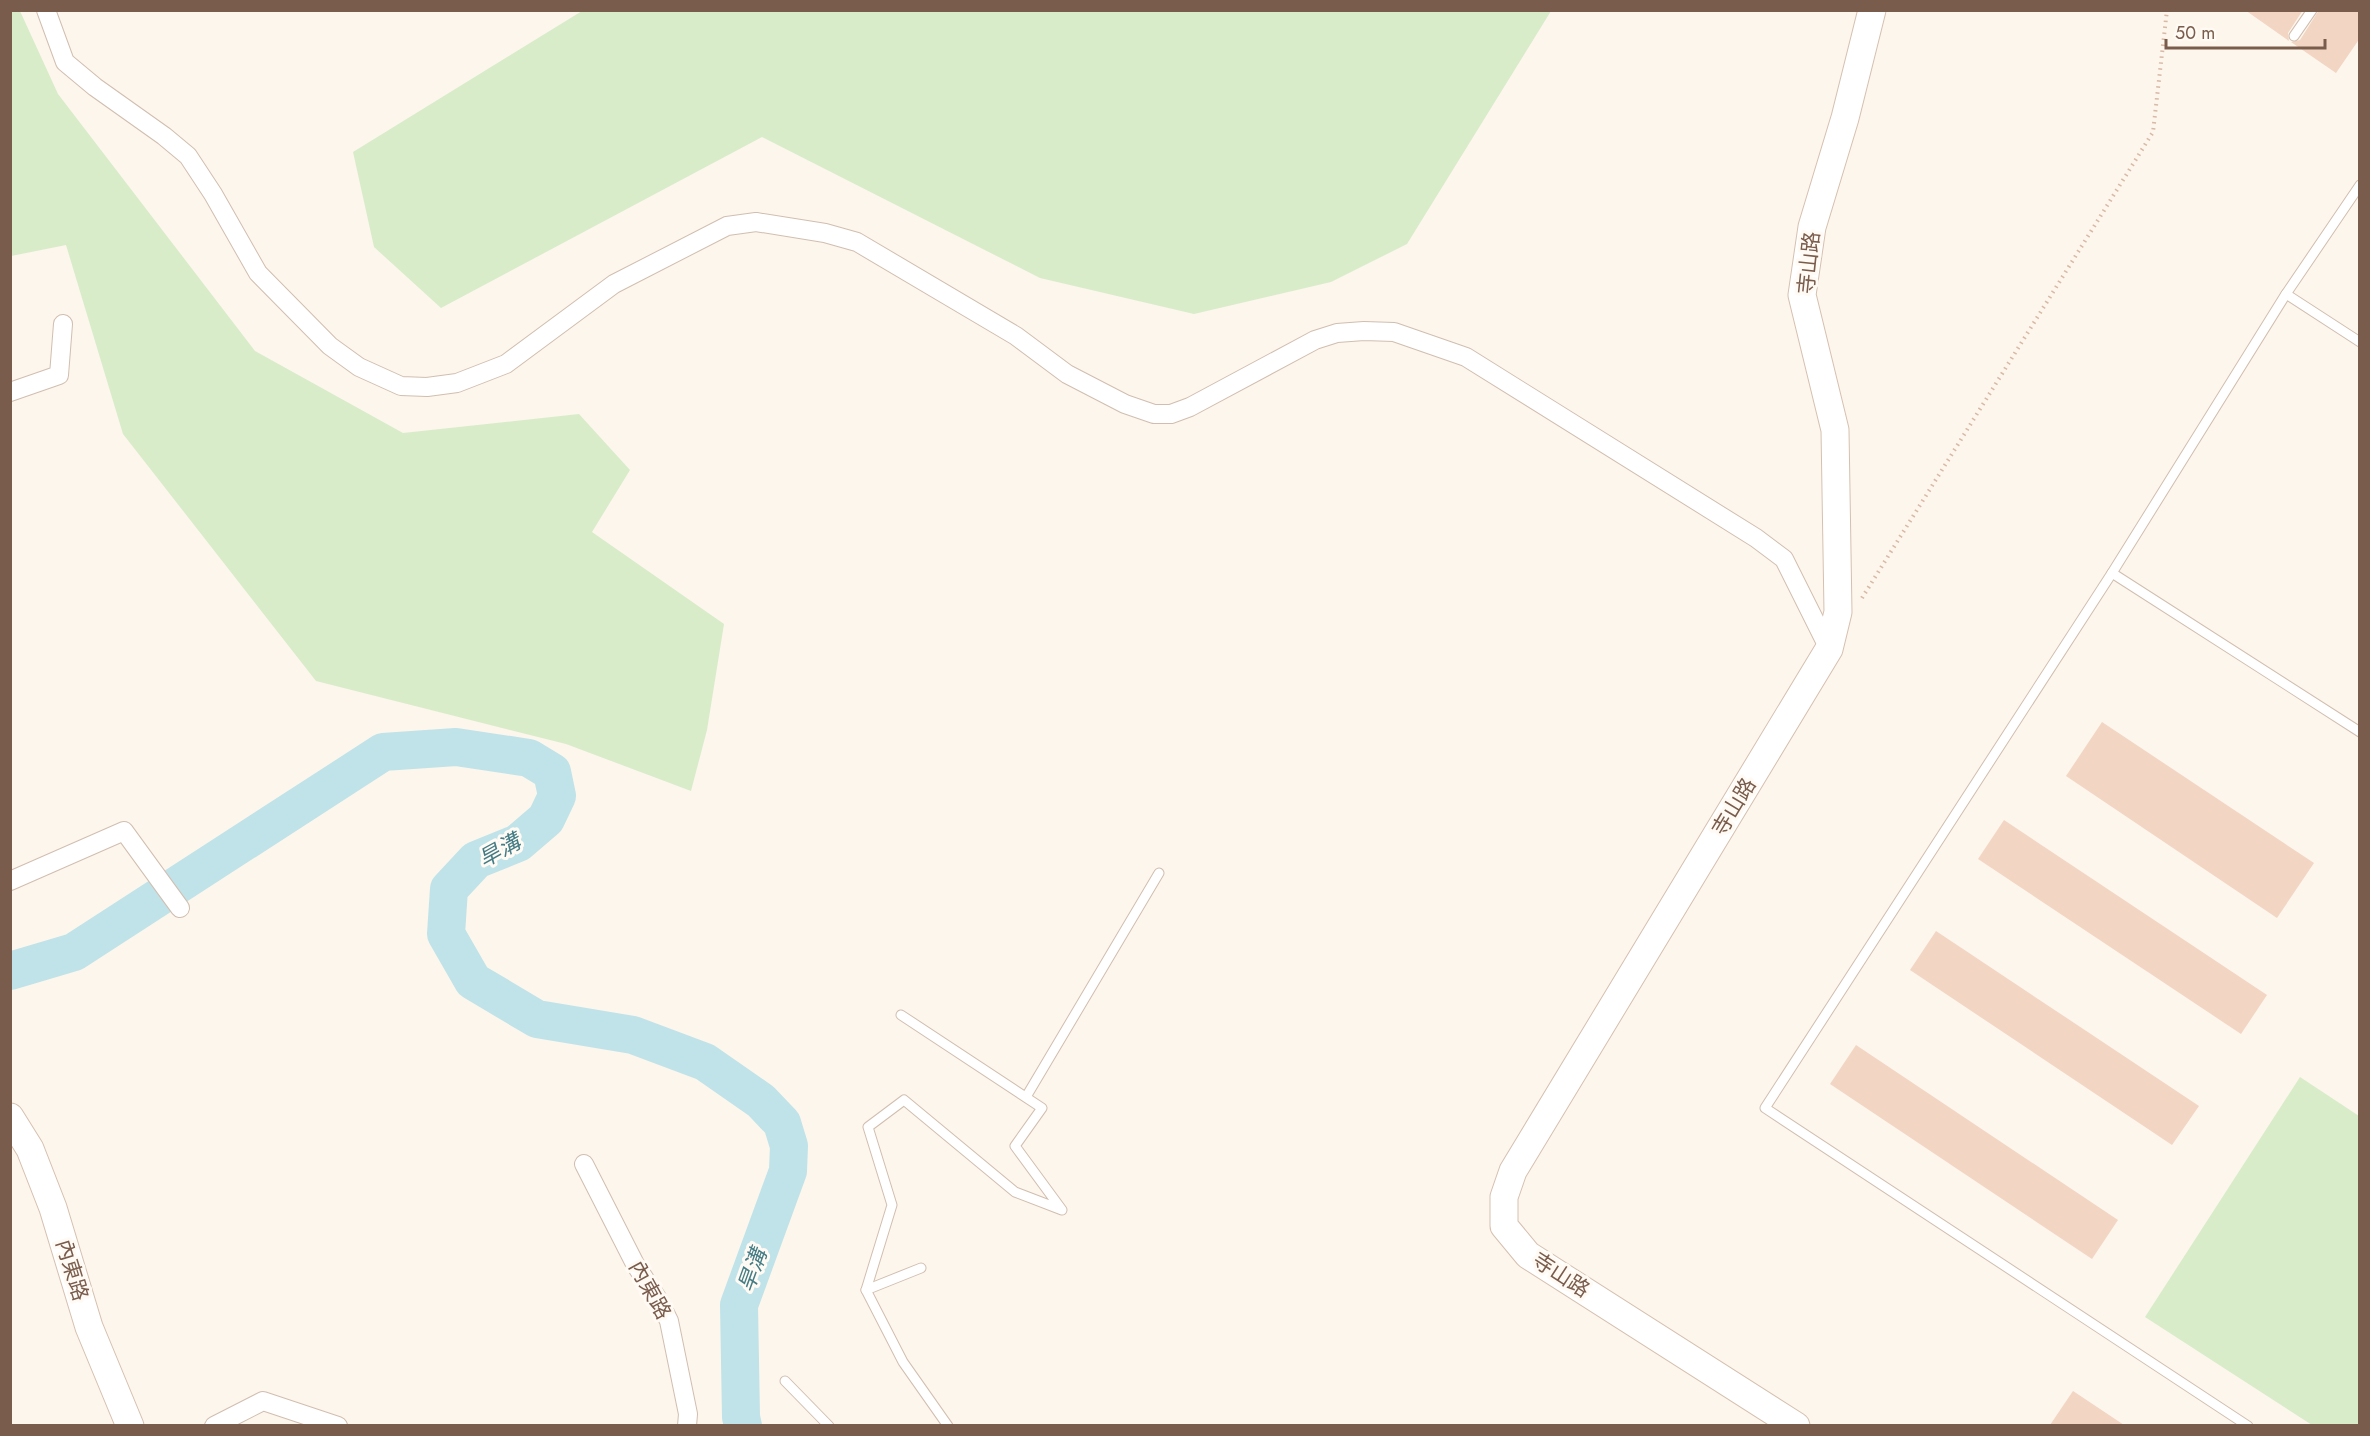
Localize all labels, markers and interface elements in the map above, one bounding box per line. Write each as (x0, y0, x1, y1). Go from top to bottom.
scale bar (2166, 12, 2325, 50)
text: 50 m (2175, 20, 2215, 46)
street label: 寺山路 (1791, 230, 1827, 296)
street label: 寺山路 (1705, 772, 1763, 842)
water label: 旱溝 (472, 824, 529, 875)
street label: 內東路 (48, 1235, 96, 1305)
water label: 旱溝 (729, 1241, 776, 1296)
street label: 寺山路 (1526, 1245, 1596, 1305)
street label: 內東路 (622, 1255, 678, 1325)

